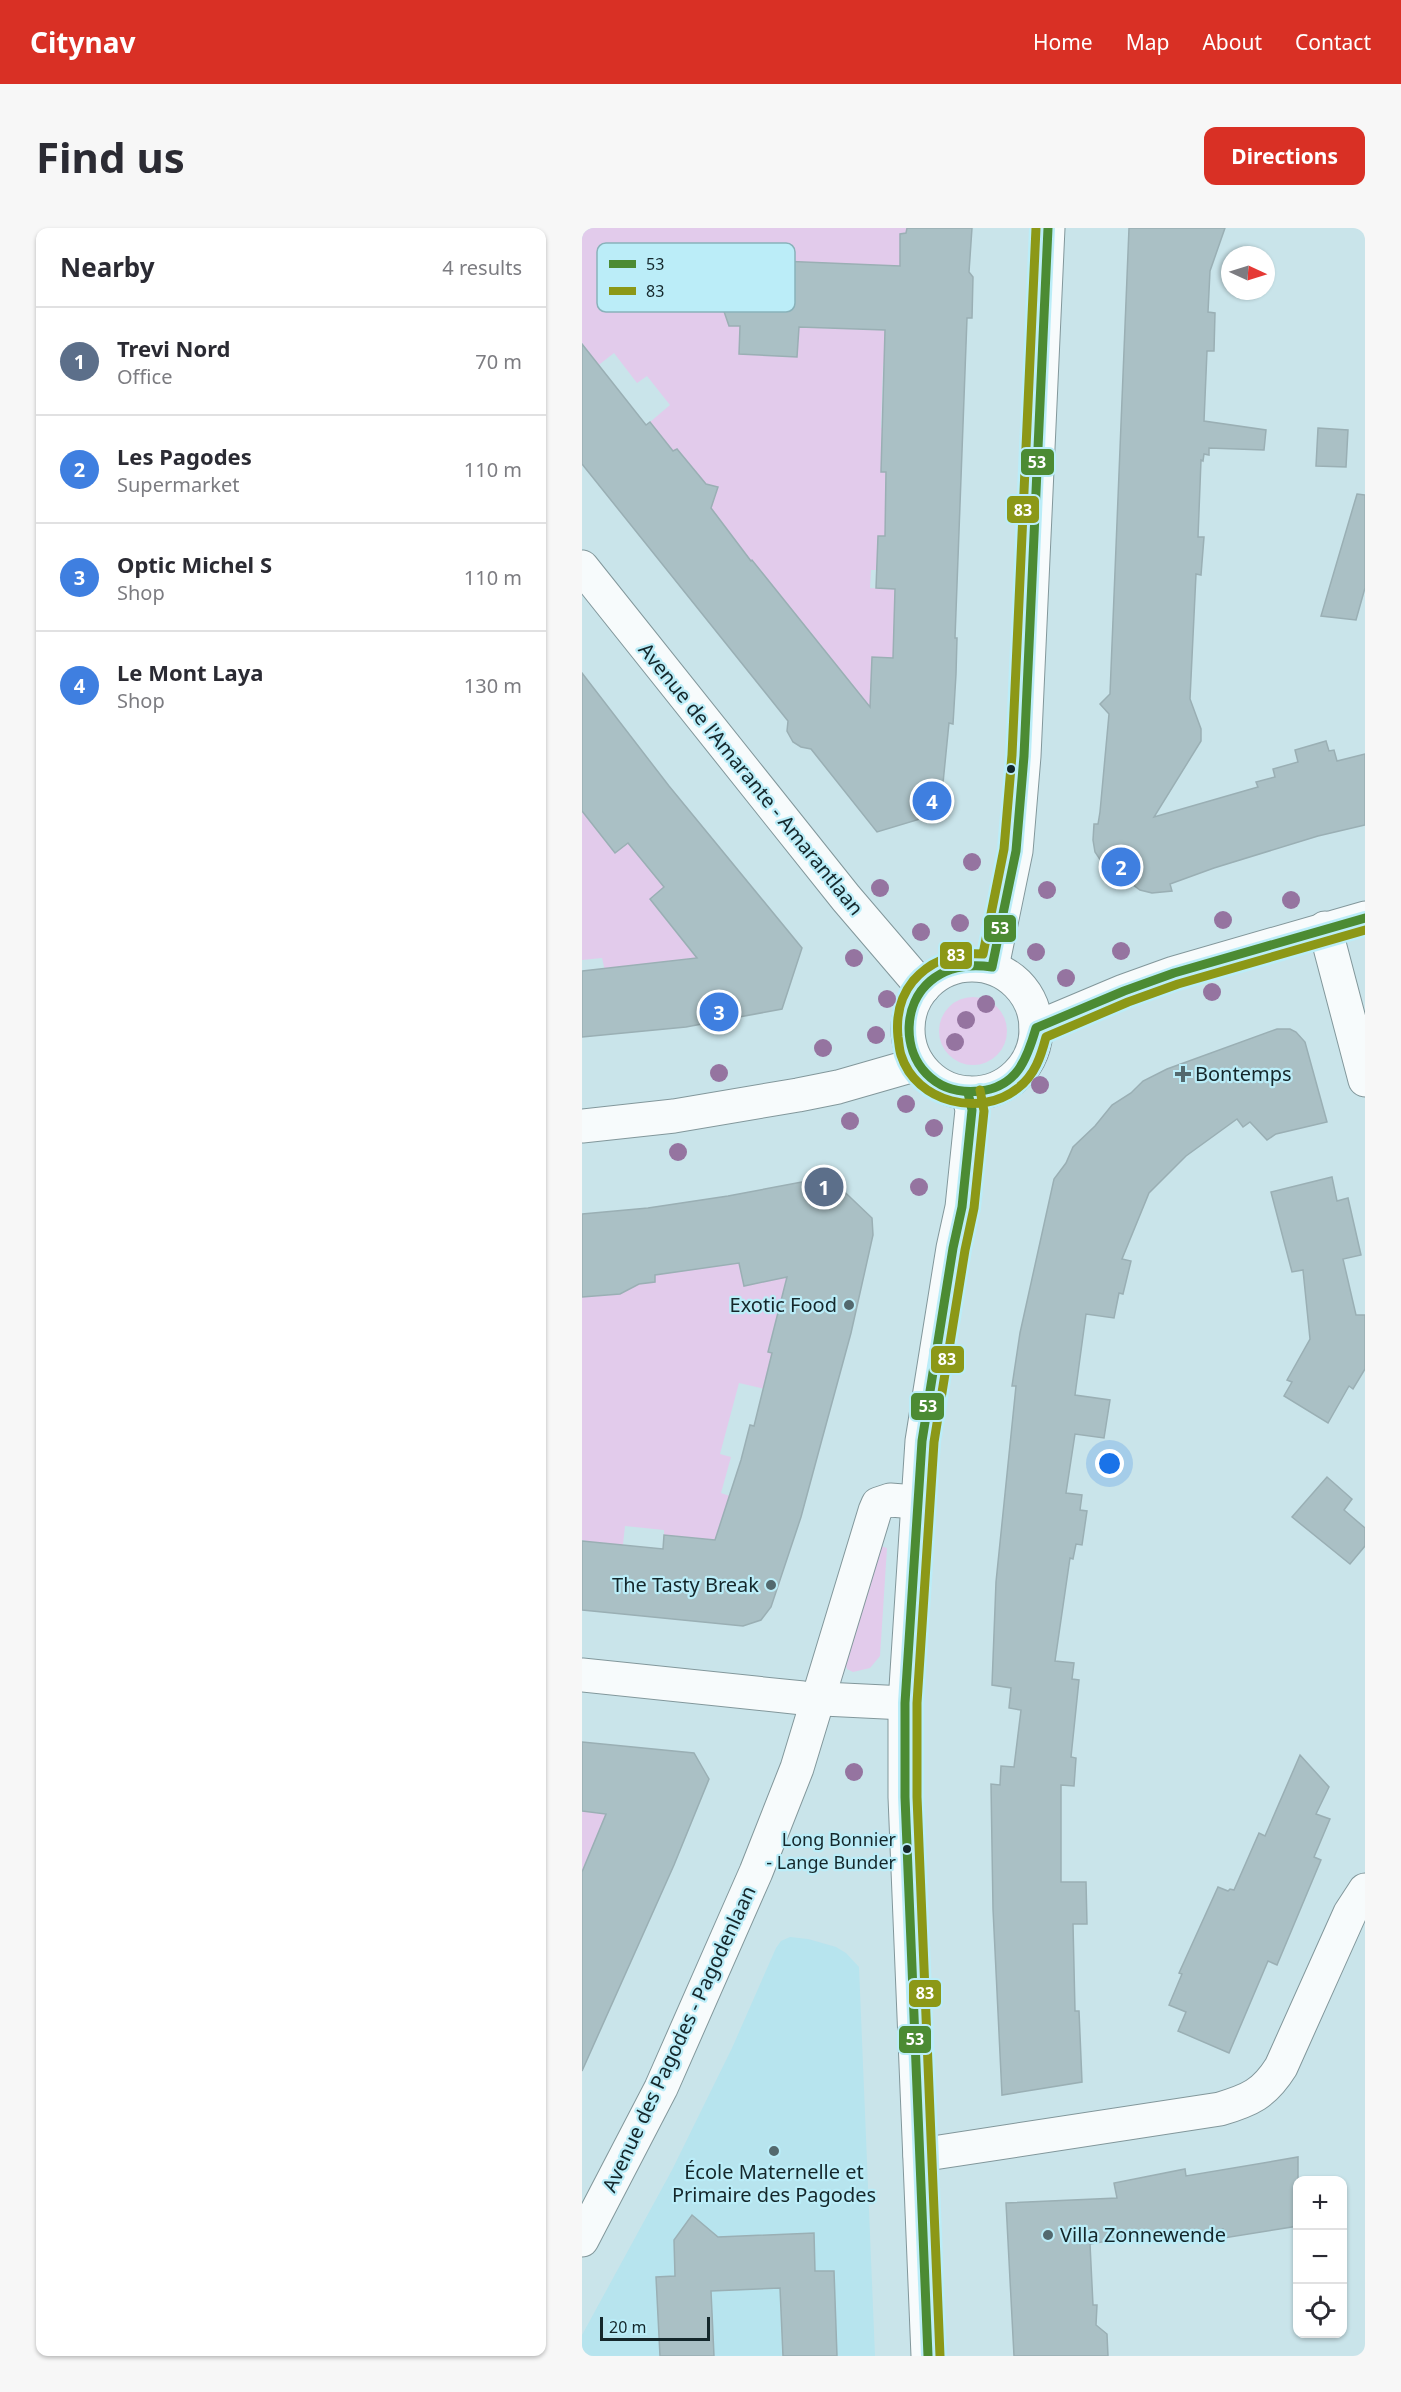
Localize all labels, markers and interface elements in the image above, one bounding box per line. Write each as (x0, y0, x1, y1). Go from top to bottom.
text: Citynav (30, 23, 135, 61)
text: Home (1033, 28, 1093, 56)
text: Map (1126, 28, 1169, 56)
text: About (1202, 28, 1262, 56)
text: Contact (1295, 28, 1371, 56)
button: Directions (1204, 127, 1365, 185)
text: Find us (36, 128, 185, 185)
legend (597, 243, 795, 312)
north arrow (1221, 246, 1275, 300)
text: Nearby (60, 249, 155, 285)
text: 53 (646, 253, 664, 275)
text: 4 results (442, 254, 522, 281)
text: 83 (646, 280, 664, 302)
text: Trevi Nord (117, 333, 230, 363)
text: 1 (74, 348, 85, 375)
text: 70 m (475, 348, 522, 375)
text: Office (117, 363, 172, 390)
text: Les Pagodes (117, 441, 252, 471)
line badge: 53 (1020, 448, 1055, 476)
text: 53 (1028, 451, 1046, 473)
text: 2 (74, 456, 85, 483)
text: 110 m (464, 456, 522, 483)
text: Supermarket (117, 471, 240, 498)
line badge: 83 (1006, 495, 1040, 524)
text: 83 (1014, 499, 1032, 521)
text: Optic Michel S (117, 549, 272, 579)
text: 3 (74, 564, 85, 591)
text: 110 m (464, 564, 522, 591)
text: Shop (117, 579, 165, 606)
street label: Avenue de l'Amarante - Amarantlaan (633, 637, 870, 921)
text: Le Mont Laya (117, 657, 263, 687)
text: 4 (74, 672, 85, 699)
text: 130 m (464, 672, 522, 699)
text: Shop (117, 687, 165, 714)
unlabelled marker (1005, 763, 1017, 775)
pin: 4 (912, 778, 952, 824)
pin: 2 (1102, 844, 1140, 890)
line badge: 53 (983, 914, 1017, 943)
text: 53 (991, 917, 1009, 939)
line badge: 83 (939, 941, 973, 970)
text: 83 (947, 944, 965, 966)
pin: 3 (700, 990, 738, 1034)
place label: Bontemps (1195, 1060, 1292, 1087)
marker: Bontemps (1176, 1067, 1190, 1081)
pin: 1 (804, 1164, 844, 1210)
place label: Exotic Food (730, 1291, 837, 1318)
marker: Exotic Food (842, 1298, 856, 1312)
line badge: 83 (930, 1345, 965, 1374)
text: 83 (938, 1348, 956, 1370)
line badge: 53 (910, 1392, 945, 1421)
text: 53 (919, 1395, 937, 1417)
your location (1095, 1449, 1124, 1478)
place label: The Tasty Break (612, 1571, 759, 1598)
marker: The Tasty Break (764, 1578, 778, 1592)
place label: Long Bonnier - Lange Bunder (766, 1827, 897, 1874)
marker: Long Bonnier - Lange Bunder (901, 1843, 913, 1855)
street label: Avenue des Pagodes - Pagodenlaan (595, 1881, 762, 2196)
line badge: 83 (908, 1979, 942, 2008)
text: 83 (916, 1982, 934, 2004)
line badge: 53 (898, 2025, 932, 2054)
text: 53 (906, 2028, 924, 2050)
marker: École Maternelle et Primaire des Pagodes (767, 2144, 781, 2158)
place label: École Maternelle et Primaire des Pagodes (672, 2158, 876, 2208)
map controls (1293, 2176, 1347, 2338)
button: + (1293, 2176, 1347, 2230)
place label: Villa Zonnewende (1060, 2221, 1226, 2248)
marker: Villa Zonnewende (1041, 2228, 1055, 2242)
button: − (1293, 2230, 1347, 2284)
button: locate (1293, 2284, 1347, 2338)
scale bar (600, 2314, 710, 2342)
text: 20 m (609, 2316, 646, 2338)

